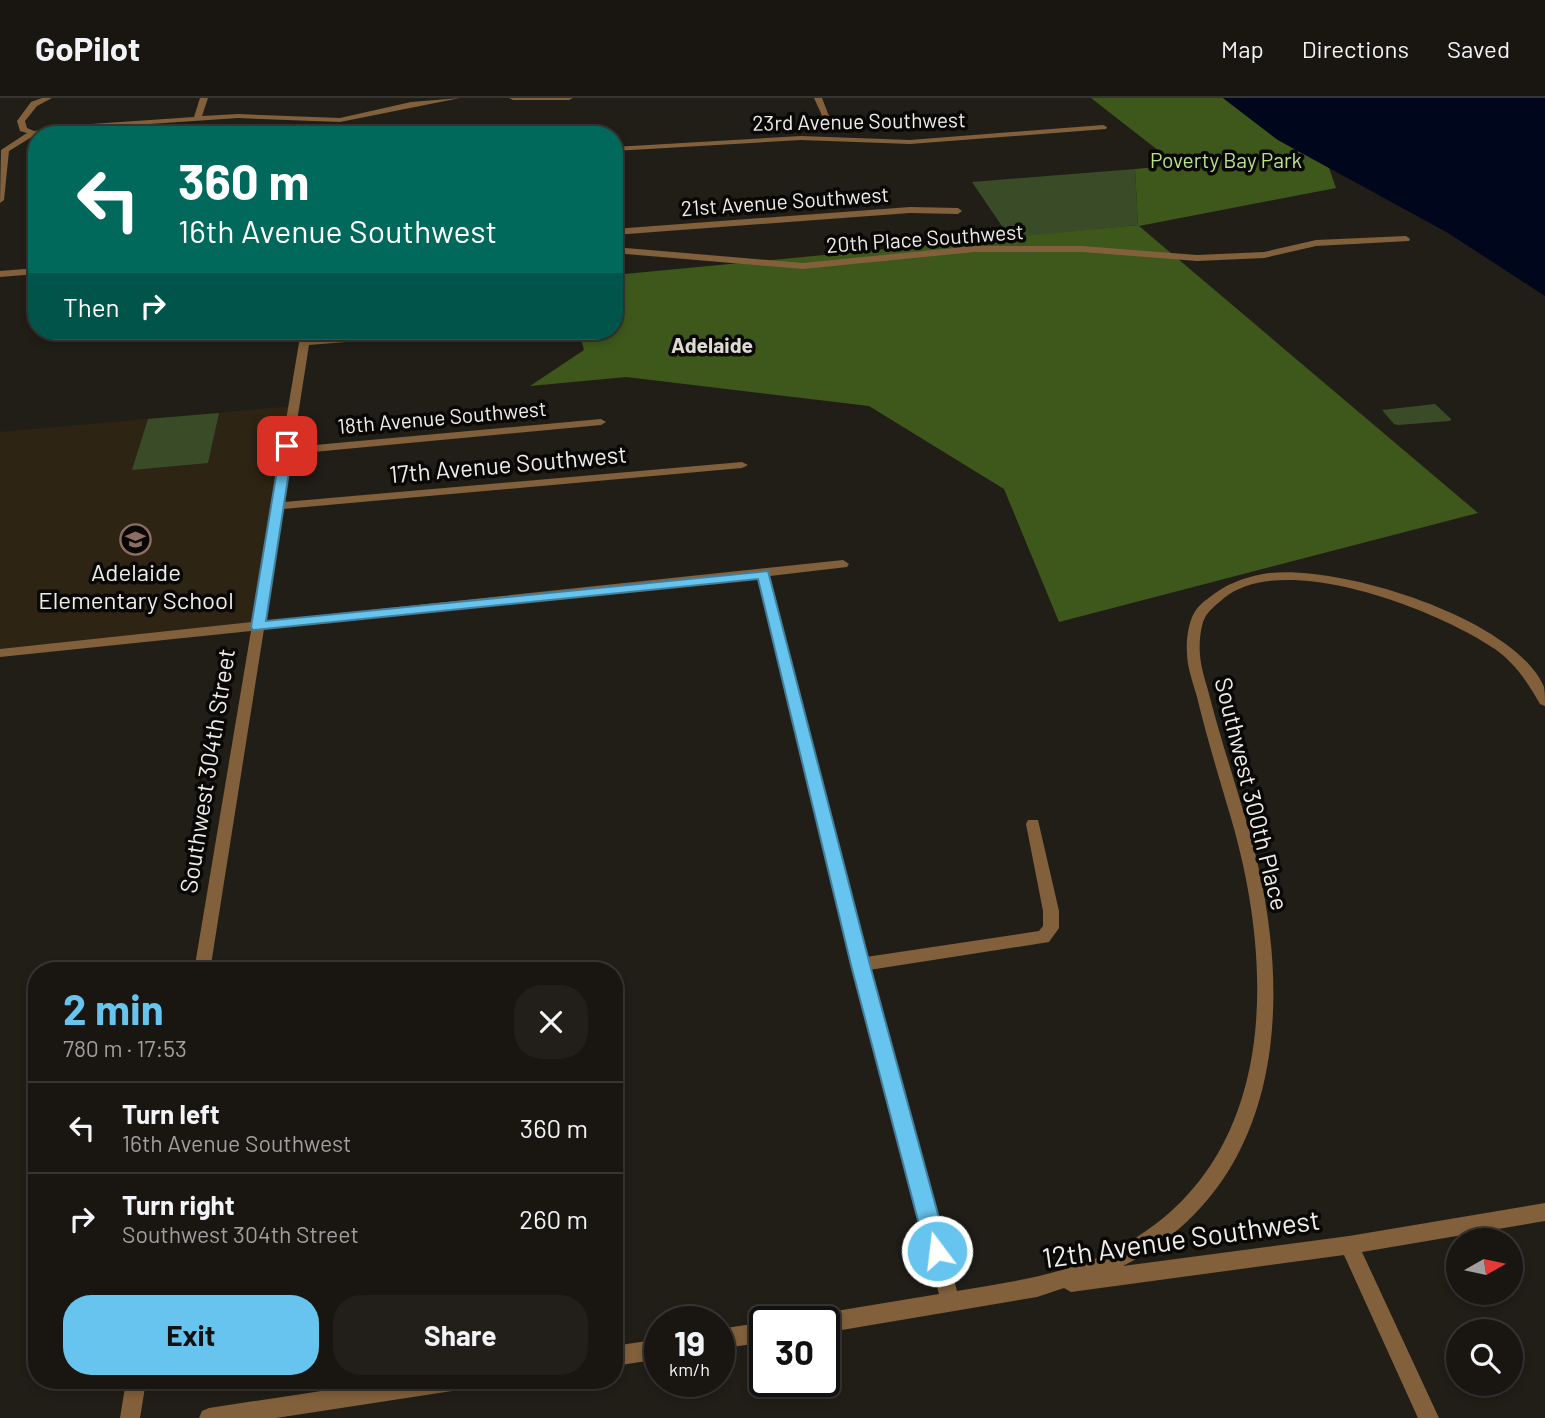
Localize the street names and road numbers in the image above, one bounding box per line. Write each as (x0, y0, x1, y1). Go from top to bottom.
street label: 23rd Avenue Southwest (752, 106, 966, 135)
street label: 21st Avenue Southwest (680, 181, 890, 220)
street label: 20th Place Southwest (825, 218, 1024, 257)
street label: 18th Avenue Southwest (336, 395, 547, 438)
street label: 17th Avenue Southwest (388, 439, 628, 488)
street label: Southwest 304th Street (173, 646, 240, 895)
street label: Southwest 300th Place (1209, 674, 1295, 913)
street label: 12th Avenue Southwest (1040, 1202, 1322, 1274)

